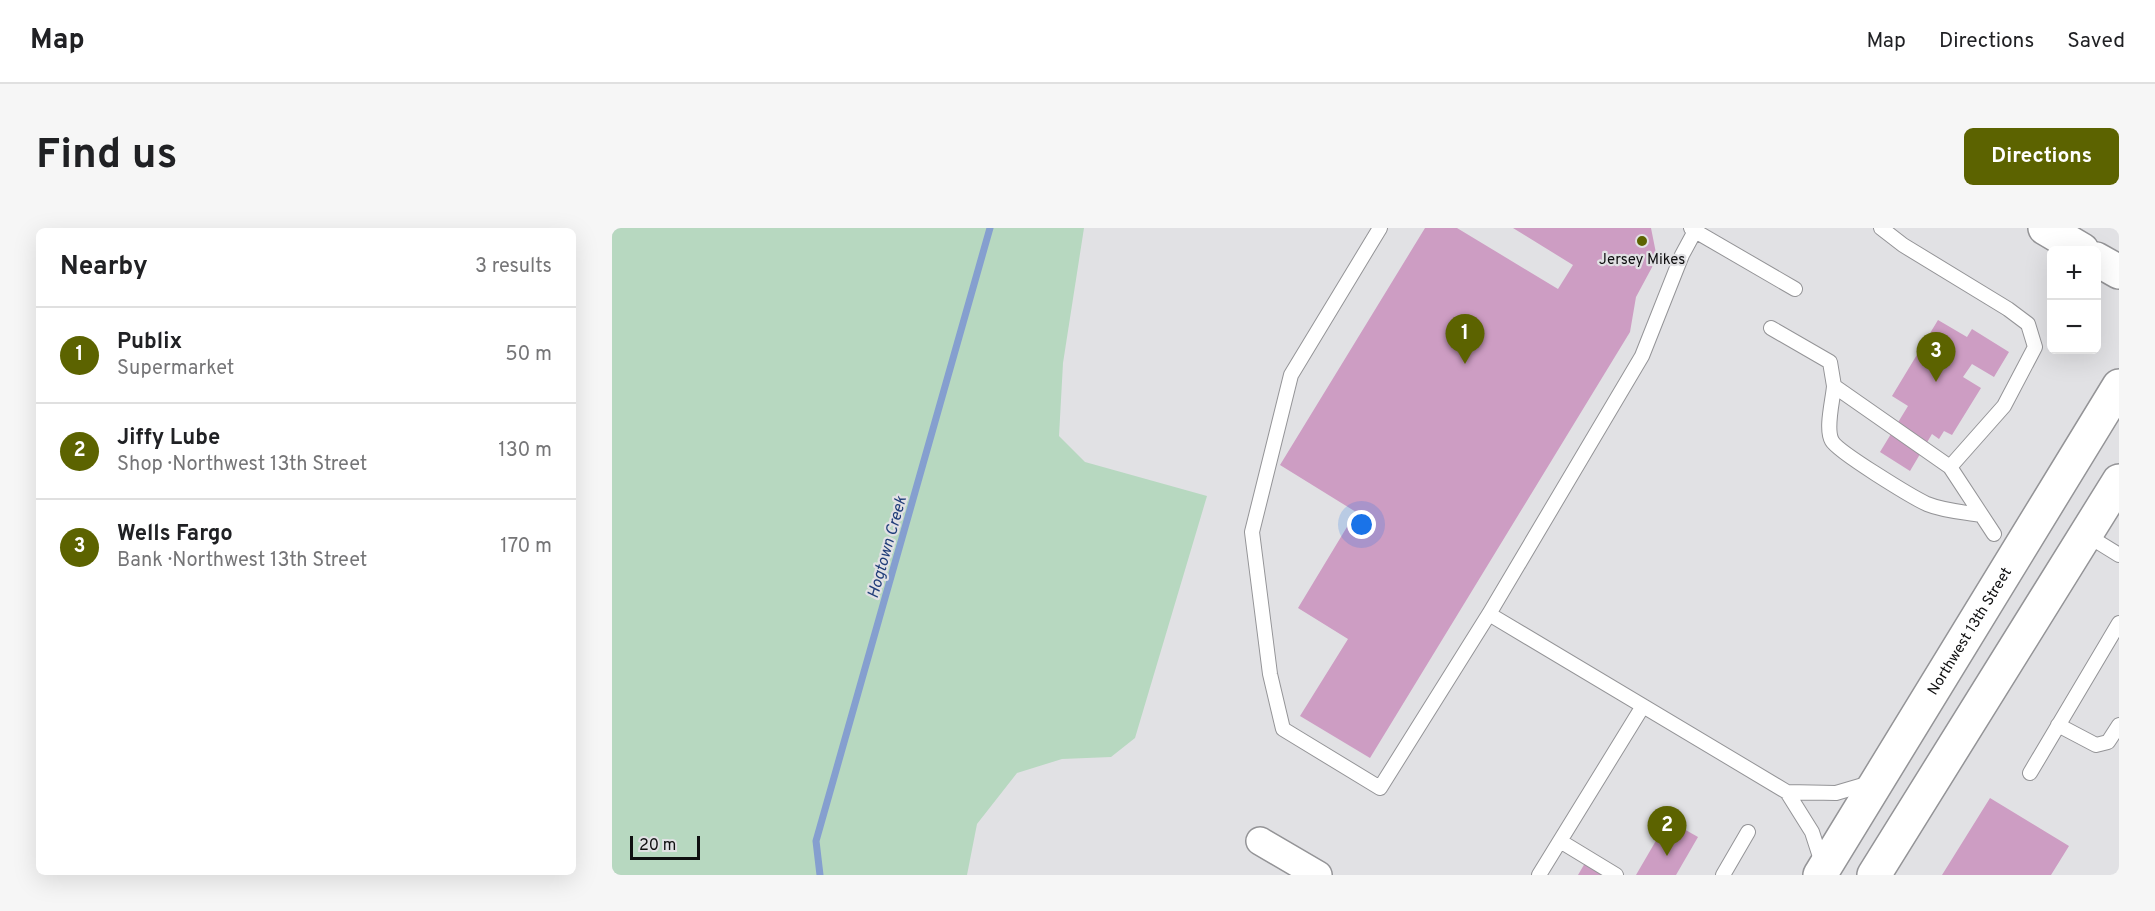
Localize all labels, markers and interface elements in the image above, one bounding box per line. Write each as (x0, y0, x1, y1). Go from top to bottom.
text: Map (30, 23, 85, 59)
text: Map (1866, 28, 1906, 55)
text: Directions (1939, 28, 2034, 55)
text: Saved (2067, 28, 2125, 55)
button: Directions (1964, 128, 2119, 185)
text: Find us (36, 130, 177, 183)
marker: Jersey Mikes (1635, 234, 1649, 248)
map controls (2047, 246, 2101, 354)
button: + (2047, 246, 2101, 300)
text: Nearby (60, 251, 148, 284)
place label: Jersey Mikes (1599, 251, 1685, 270)
text: 3 results (475, 254, 552, 280)
button: − (2047, 300, 2101, 354)
pin: 1 (1446, 314, 1484, 364)
text: Publix (117, 329, 182, 356)
pin: 3 (1916, 332, 1956, 382)
text: 1 (76, 342, 84, 368)
text: 50 m (505, 342, 552, 368)
text: Supermarket (117, 356, 234, 382)
text: Jiffy Lube (117, 425, 220, 452)
text: 2 (73, 438, 86, 464)
text: 130 m (498, 438, 552, 464)
text: Shop · Northwest 13th Street (117, 452, 367, 478)
water label: Hogtown Creek (864, 493, 912, 601)
your location (1347, 510, 1376, 539)
text: Wells Fargo (117, 521, 233, 548)
text: 3 (74, 534, 86, 560)
text: 170 m (500, 534, 552, 560)
text: Bank · Northwest 13th Street (117, 548, 367, 574)
street label: Northwest 13th Street (1924, 564, 2017, 699)
pin: 2 (1648, 806, 1686, 856)
scale bar (630, 833, 700, 860)
text: 20 m (639, 836, 676, 856)

